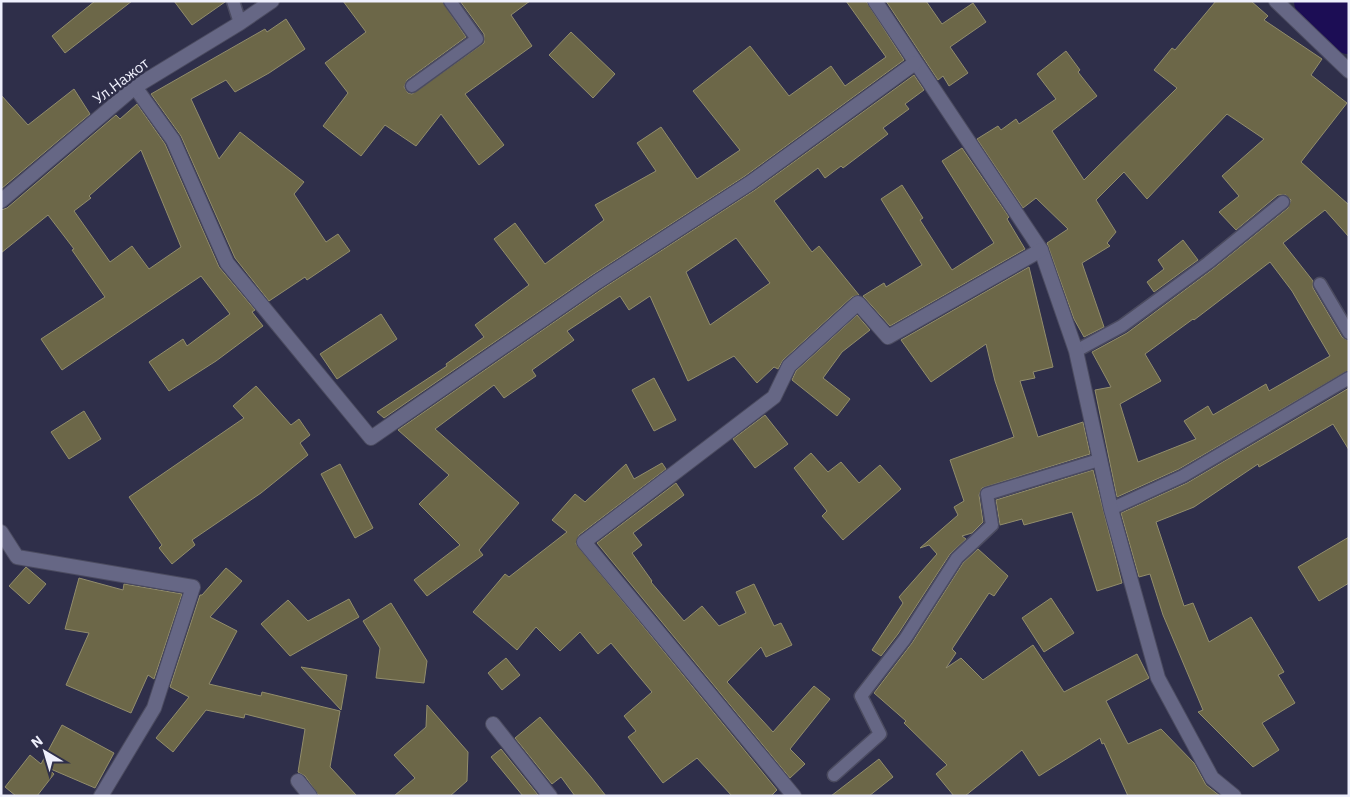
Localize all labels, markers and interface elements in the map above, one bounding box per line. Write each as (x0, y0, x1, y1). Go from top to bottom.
street label: Ул.Нажот (89, 53, 153, 108)
north arrow (20, 727, 70, 777)
text: N (27, 732, 47, 752)

